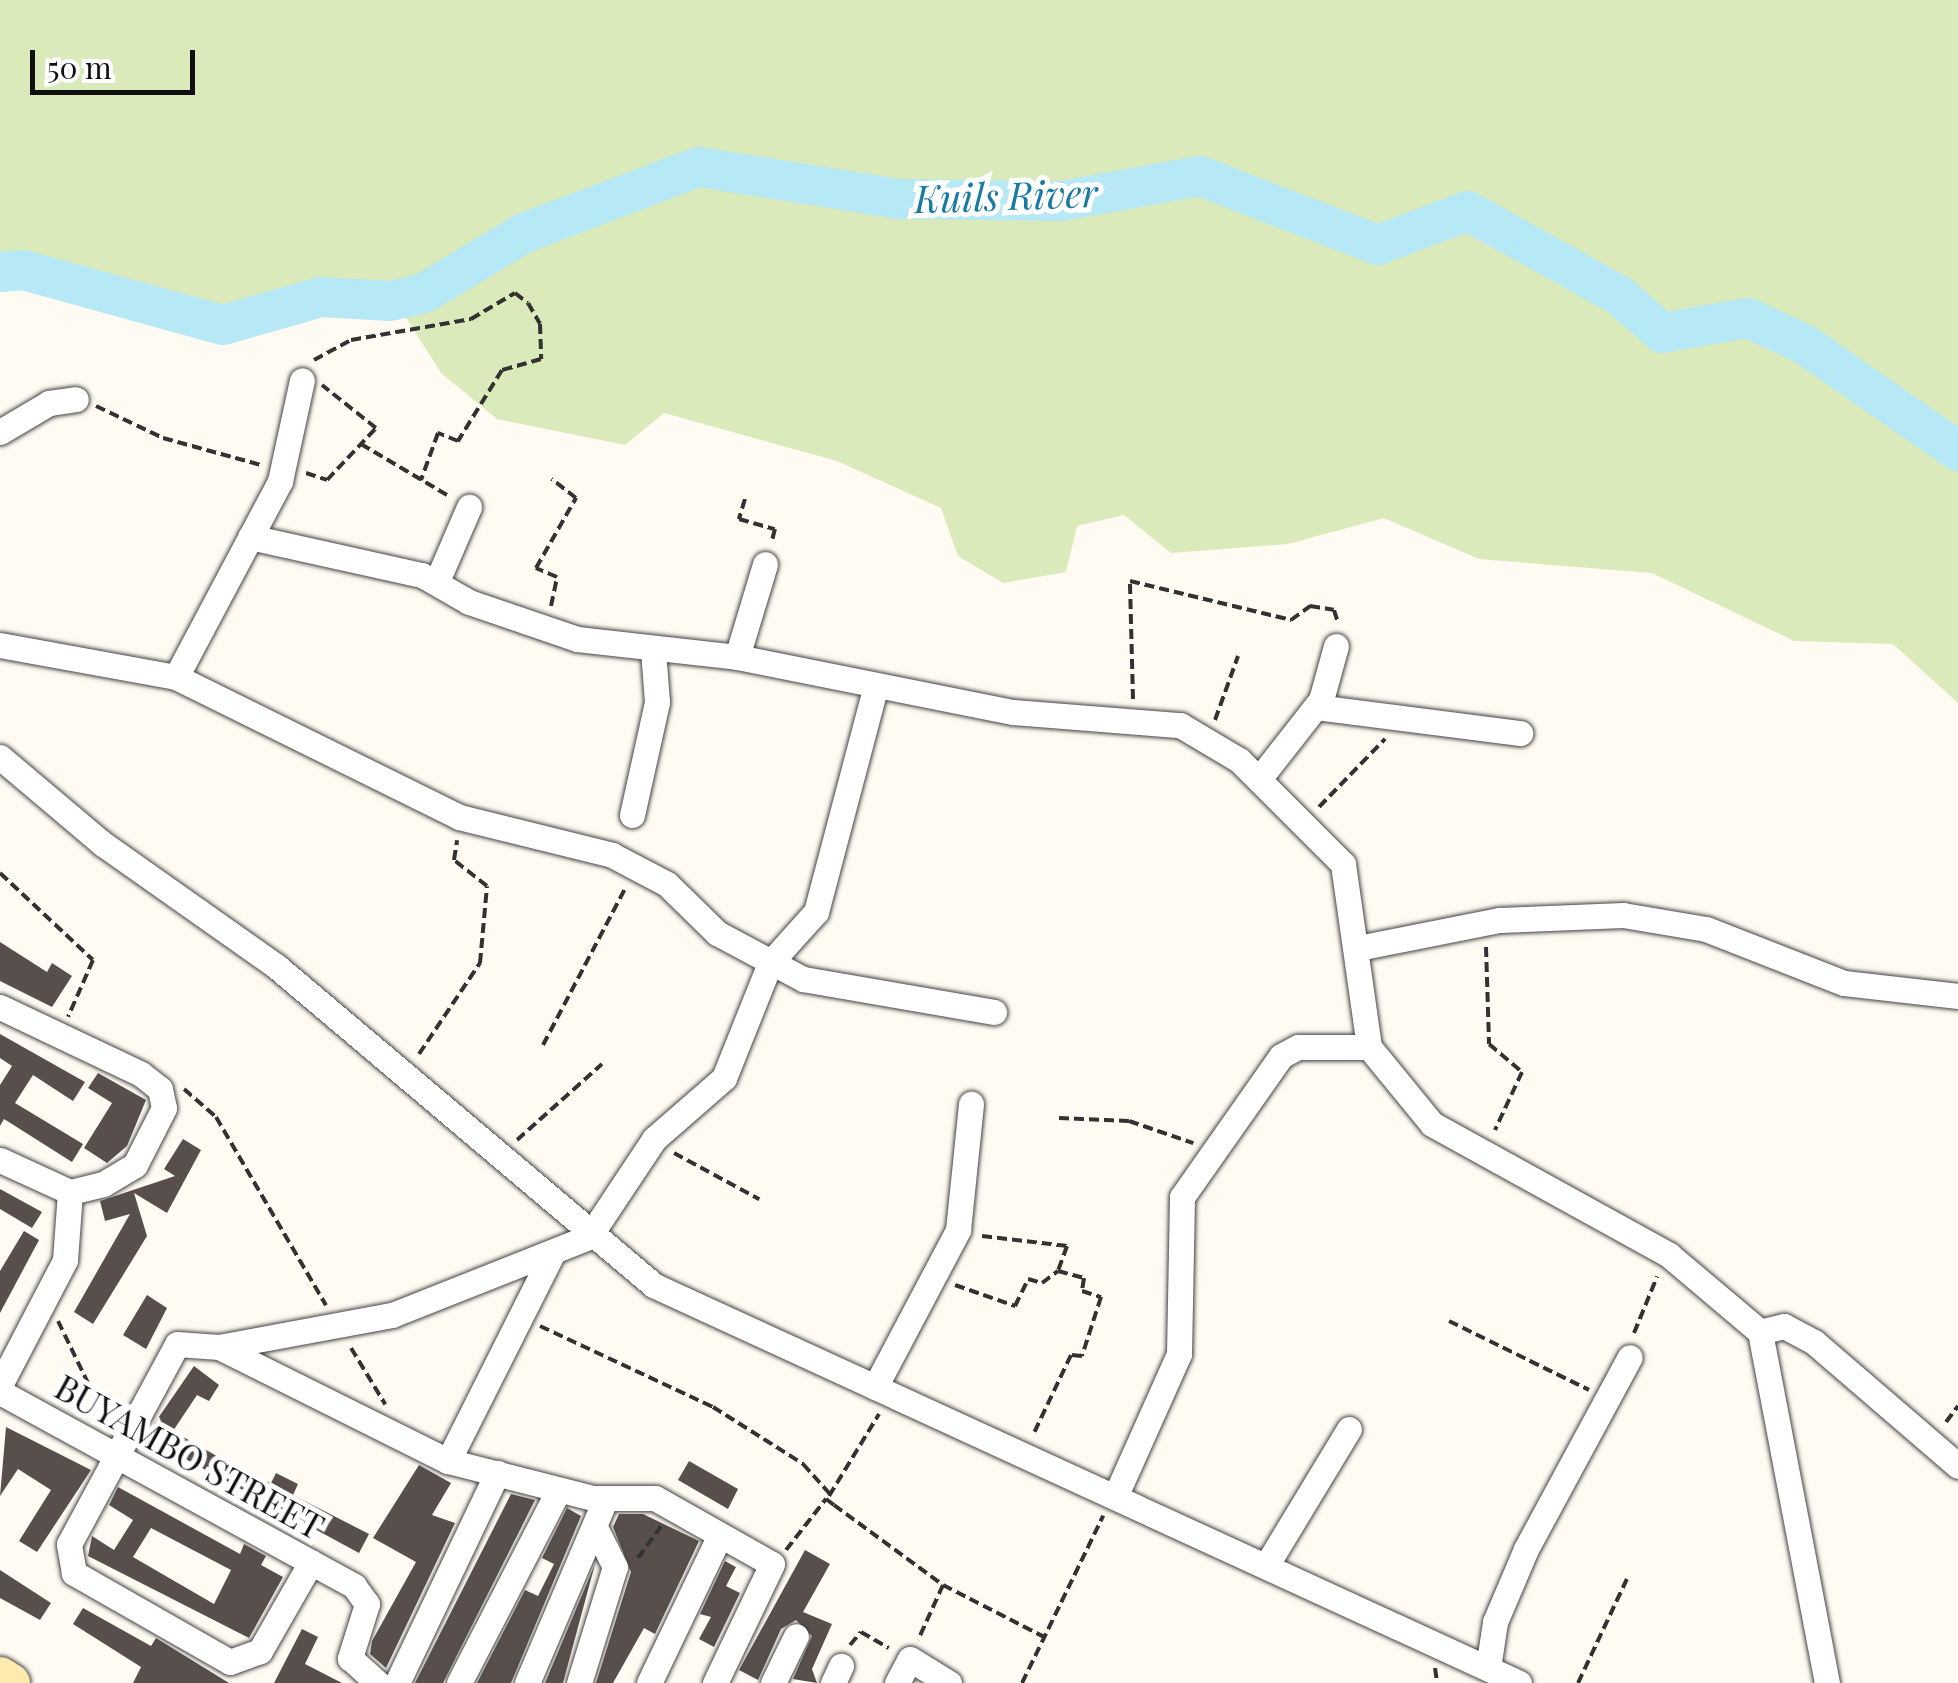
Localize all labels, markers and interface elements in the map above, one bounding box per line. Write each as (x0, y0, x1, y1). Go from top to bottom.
scale bar (35, 30, 200, 92)
text: 50 m (47, 47, 112, 87)
water label: Kuils River (914, 169, 1098, 221)
street label: BUYAMBO STREET (48, 1365, 332, 1547)

